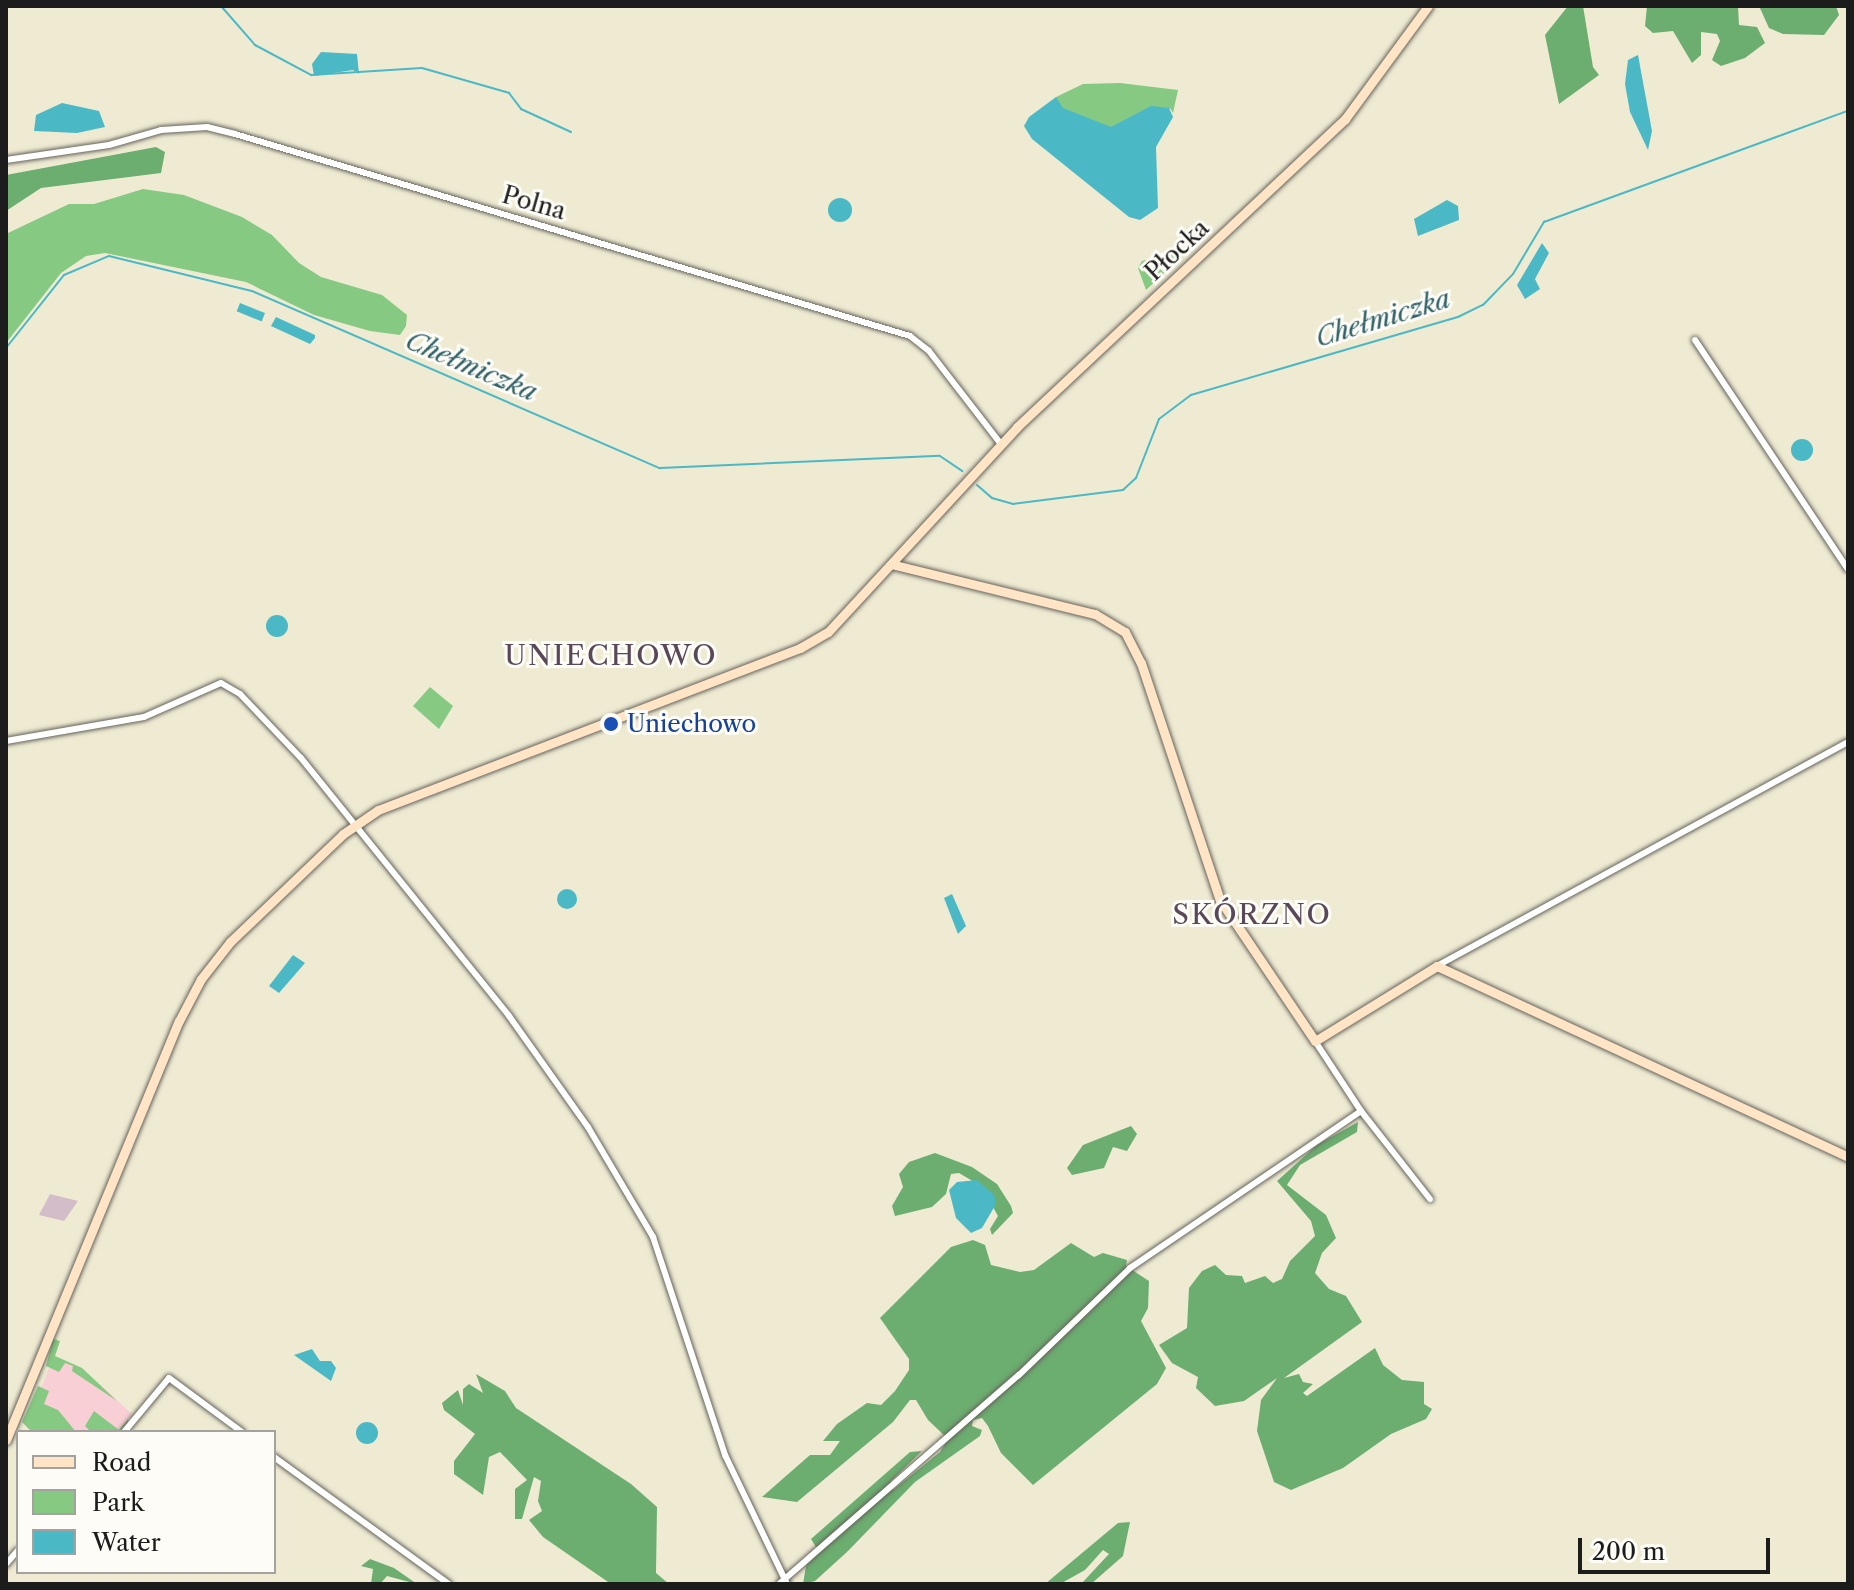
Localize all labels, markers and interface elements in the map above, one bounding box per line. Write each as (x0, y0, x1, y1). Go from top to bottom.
street label: Polna (499, 180, 569, 226)
street label: Płocka (1139, 213, 1215, 287)
water label: Chełmiczka (1312, 284, 1454, 354)
water label: Chełmiczka (401, 325, 541, 409)
district label: UNIECHOWO (504, 638, 718, 672)
place label: Uniechowo (627, 710, 756, 738)
marker: Uniechowo (602, 715, 620, 733)
district label: SKÓRZNO (1172, 897, 1332, 931)
legend (16, 1430, 276, 1574)
text: Road (92, 1448, 151, 1477)
text: Park (92, 1488, 144, 1517)
scale bar (1582, 1522, 1774, 1572)
text: Water (92, 1528, 161, 1557)
text: 200 m (1592, 1537, 1665, 1566)

